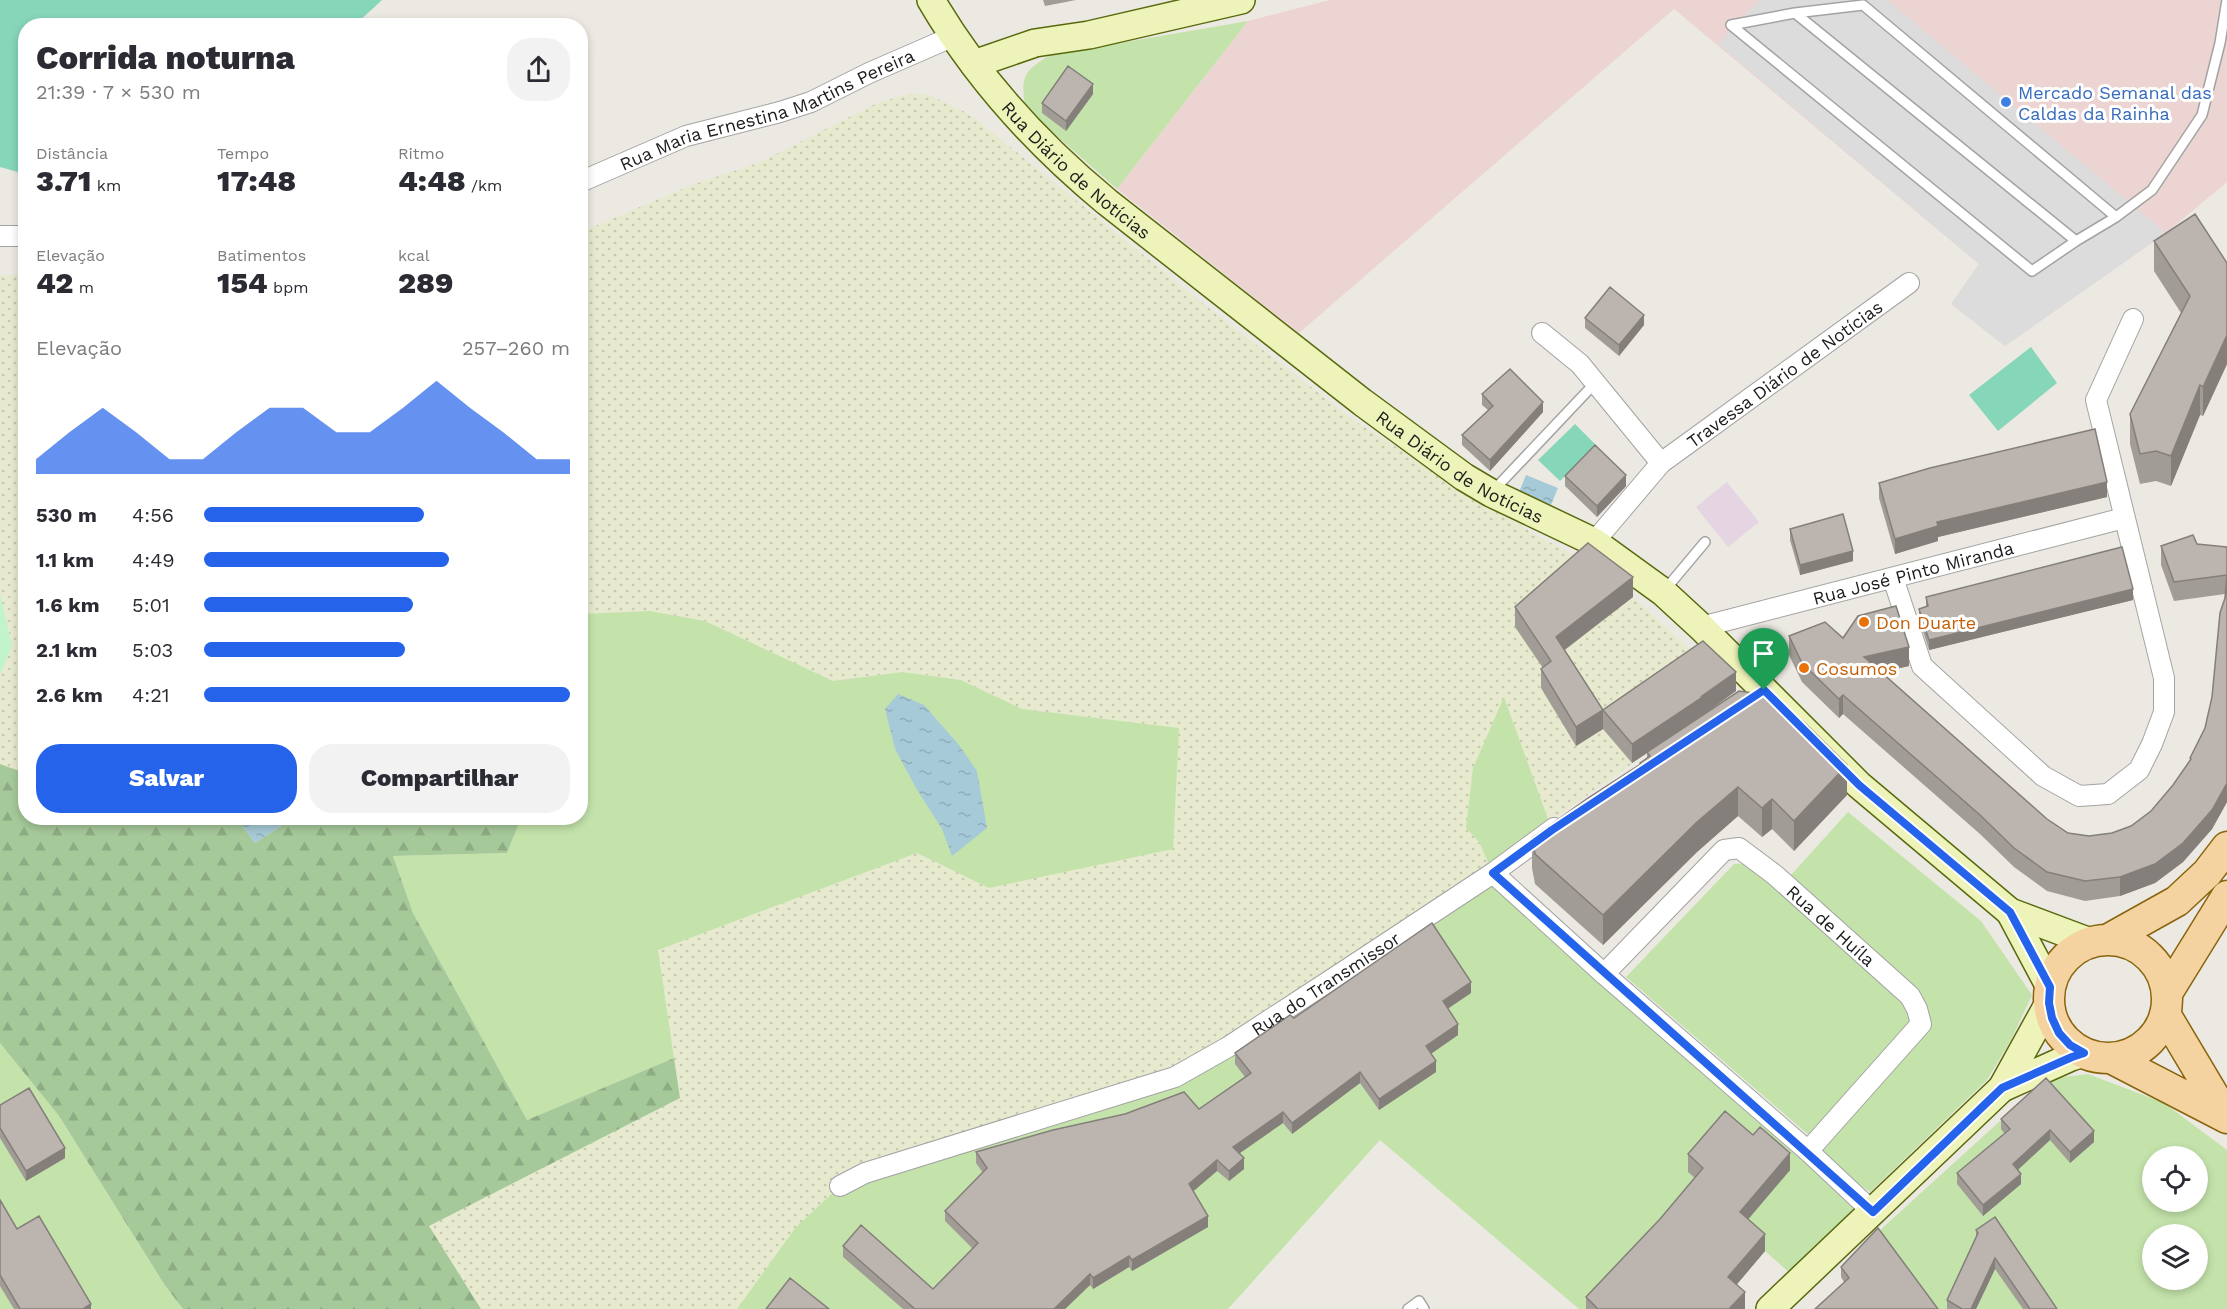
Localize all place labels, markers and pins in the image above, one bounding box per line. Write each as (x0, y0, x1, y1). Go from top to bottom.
place label: Mercado Semanal das Caldas da Rainha (2018, 82, 2212, 124)
marker: Mercado Semanal das Caldas da Rainha (1999, 95, 2013, 109)
place label: Don Duarte (1876, 612, 1976, 633)
marker: Don Duarte (1857, 615, 1871, 629)
pin (1738, 628, 1789, 690)
place label: Cosumos (1816, 658, 1897, 679)
marker: Cosumos (1797, 661, 1811, 675)

